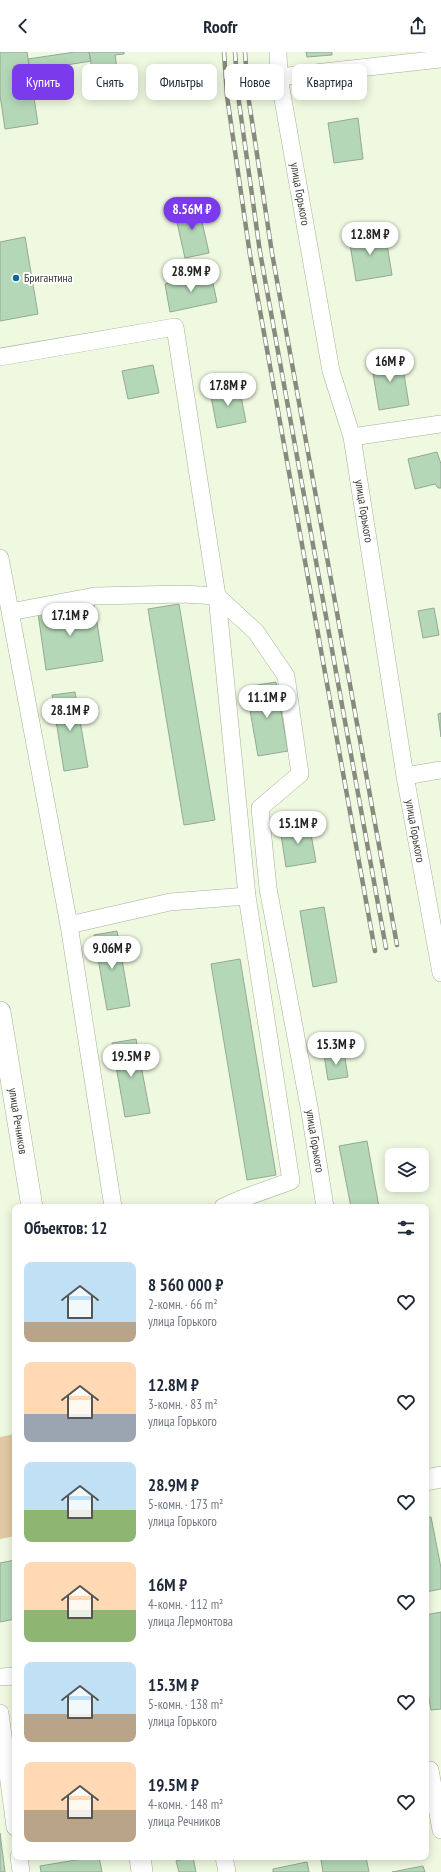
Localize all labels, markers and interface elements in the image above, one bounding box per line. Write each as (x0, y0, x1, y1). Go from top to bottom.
icon: back (12, 15, 34, 37)
text: Roofr (203, 15, 238, 38)
icon: share (407, 15, 429, 37)
chip: Купить (12, 64, 74, 100)
chip: Снять (82, 64, 138, 100)
chip: Фильтры (146, 64, 217, 100)
chip: Новое (225, 64, 284, 100)
chip: Квартира (292, 64, 367, 100)
street label: улица Горького (288, 161, 313, 227)
pin: 8.56M ₽ (155, 197, 229, 231)
text: 8.56M ₽ (173, 201, 211, 218)
pin: 12.8M ₽ (333, 222, 407, 256)
text: 12.8M ₽ (351, 226, 389, 243)
pin: 28.9M ₽ (154, 259, 228, 293)
text: 28.9M ₽ (172, 263, 210, 280)
place label: Бригантина (24, 270, 73, 285)
marker: Бригантина (11, 273, 21, 283)
pin: 16M ₽ (362, 349, 418, 383)
text: 16M ₽ (375, 353, 405, 370)
pin: 17.8M ₽ (191, 373, 265, 407)
text: 17.8M ₽ (209, 377, 247, 394)
street label: улица Горького (352, 478, 377, 544)
pin: 17.1M ₽ (33, 603, 107, 637)
text: 17.1M ₽ (51, 607, 89, 624)
pin: 11.1M ₽ (230, 685, 304, 719)
text: 11.1M ₽ (248, 689, 286, 706)
pin: 28.1M ₽ (33, 698, 107, 732)
text: 28.1M ₽ (51, 702, 89, 719)
street label: улица Горького (403, 798, 428, 864)
pin: 15.1M ₽ (261, 811, 335, 845)
text: 15.1M ₽ (279, 815, 317, 832)
pin: 9.06M ₽ (75, 936, 149, 970)
text: 9.06M ₽ (93, 940, 131, 957)
pin: 15.3M ₽ (299, 1032, 373, 1066)
text: 15.3M ₽ (317, 1036, 355, 1053)
pin: 19.5M ₽ (94, 1044, 168, 1078)
text: 19.5M ₽ (112, 1048, 150, 1065)
street label: улица Речников (6, 1087, 31, 1155)
street label: улица Горького (303, 1108, 328, 1174)
map controls (385, 1148, 429, 1192)
button: layers (385, 1148, 429, 1192)
text: Объектов: 12 (24, 1217, 107, 1239)
icon: filters (395, 1217, 417, 1239)
text: 8 560 000 ₽ (148, 1274, 223, 1296)
icon: home (56, 1278, 104, 1326)
icon: heart (395, 1291, 417, 1313)
text: 2-комн. · 66 m² (148, 1296, 218, 1313)
text: улица Горького (148, 1313, 217, 1330)
text: 12.8M ₽ (148, 1374, 199, 1396)
icon: home (56, 1378, 104, 1426)
icon: heart (395, 1391, 417, 1413)
text: 3-комн. · 83 m² (148, 1396, 218, 1413)
text: улица Горького (148, 1413, 217, 1430)
text: 28.9M ₽ (148, 1474, 199, 1496)
icon: home (56, 1478, 104, 1526)
icon: heart (395, 1491, 417, 1513)
text: 5-комн. · 173 m² (148, 1496, 223, 1513)
text: улица Горького (148, 1513, 217, 1530)
text: 16M ₽ (148, 1574, 187, 1596)
icon: home (56, 1578, 104, 1626)
icon: heart (395, 1591, 417, 1613)
text: 4-комн. · 112 m² (148, 1596, 223, 1613)
text: улица Лермонтова (148, 1613, 233, 1630)
text: 15.3M ₽ (148, 1674, 199, 1696)
icon: home (56, 1678, 104, 1726)
icon: heart (395, 1691, 417, 1713)
text: 5-комн. · 138 m² (148, 1696, 223, 1713)
text: улица Горького (148, 1713, 217, 1730)
text: 19.5M ₽ (148, 1774, 199, 1796)
icon: home (56, 1778, 104, 1826)
icon: heart (395, 1791, 417, 1813)
text: 4-комн. · 148 m² (148, 1796, 223, 1813)
text: улица Речников (148, 1813, 221, 1830)

